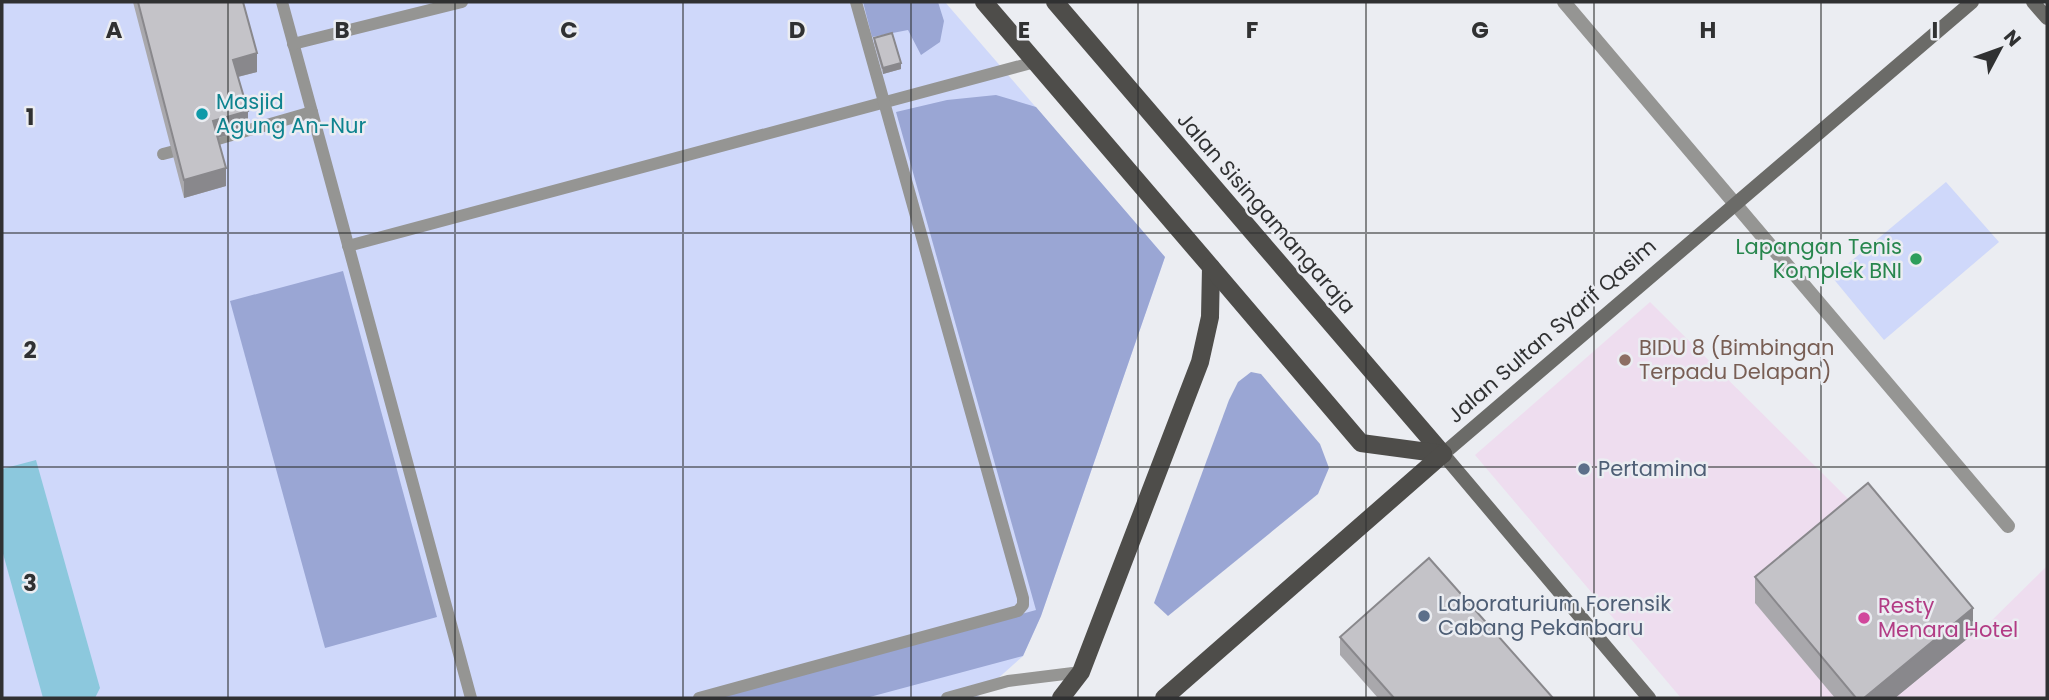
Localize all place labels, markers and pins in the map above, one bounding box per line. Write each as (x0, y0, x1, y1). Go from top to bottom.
place label: Masjid Agung An-Nur (216, 87, 366, 140)
marker: Masjid Agung An-Nur (194, 106, 210, 122)
place label: Lapangan Tenis Komplek BNI (1736, 232, 1902, 285)
marker: Lapangan Tenis Komplek BNI (1908, 251, 1924, 267)
place label: BIDU 8 (Bimbingan Terpadu Delapan) (1639, 333, 1834, 386)
marker: BIDU 8 (Bimbingan Terpadu Delapan) (1617, 352, 1633, 368)
place label: Pertamina (1598, 454, 1707, 483)
marker: Pertamina (1576, 461, 1592, 477)
place label: Laboraturium Forensik Cabang Pekanbaru (1438, 589, 1671, 642)
place label: Resty Menara Hotel (1878, 591, 2018, 644)
marker: Laboraturium Forensik Cabang Pekanbaru (1416, 608, 1432, 624)
marker: Resty Menara Hotel (1856, 610, 1872, 626)

